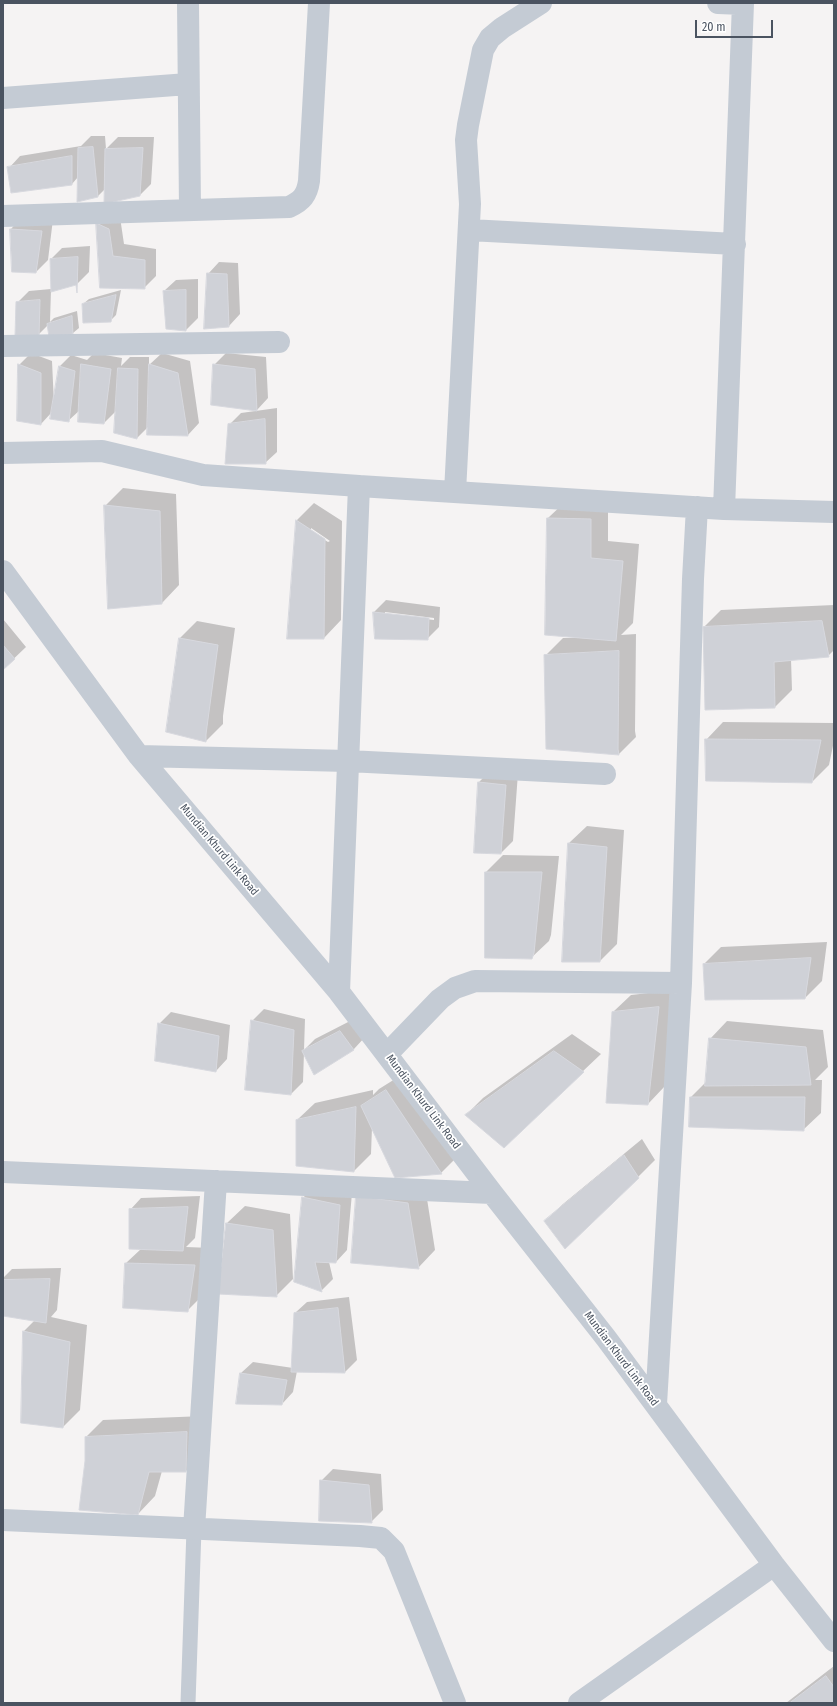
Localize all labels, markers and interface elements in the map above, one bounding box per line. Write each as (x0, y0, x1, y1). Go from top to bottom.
scale bar (697, 12, 775, 38)
text: 20 m (702, 20, 726, 34)
street label: Mundian Khurd Link Road (177, 802, 261, 898)
street label: Mundian Khurd Link Road (383, 1052, 463, 1152)
street label: Mundian Khurd Link Road (581, 1309, 661, 1409)

